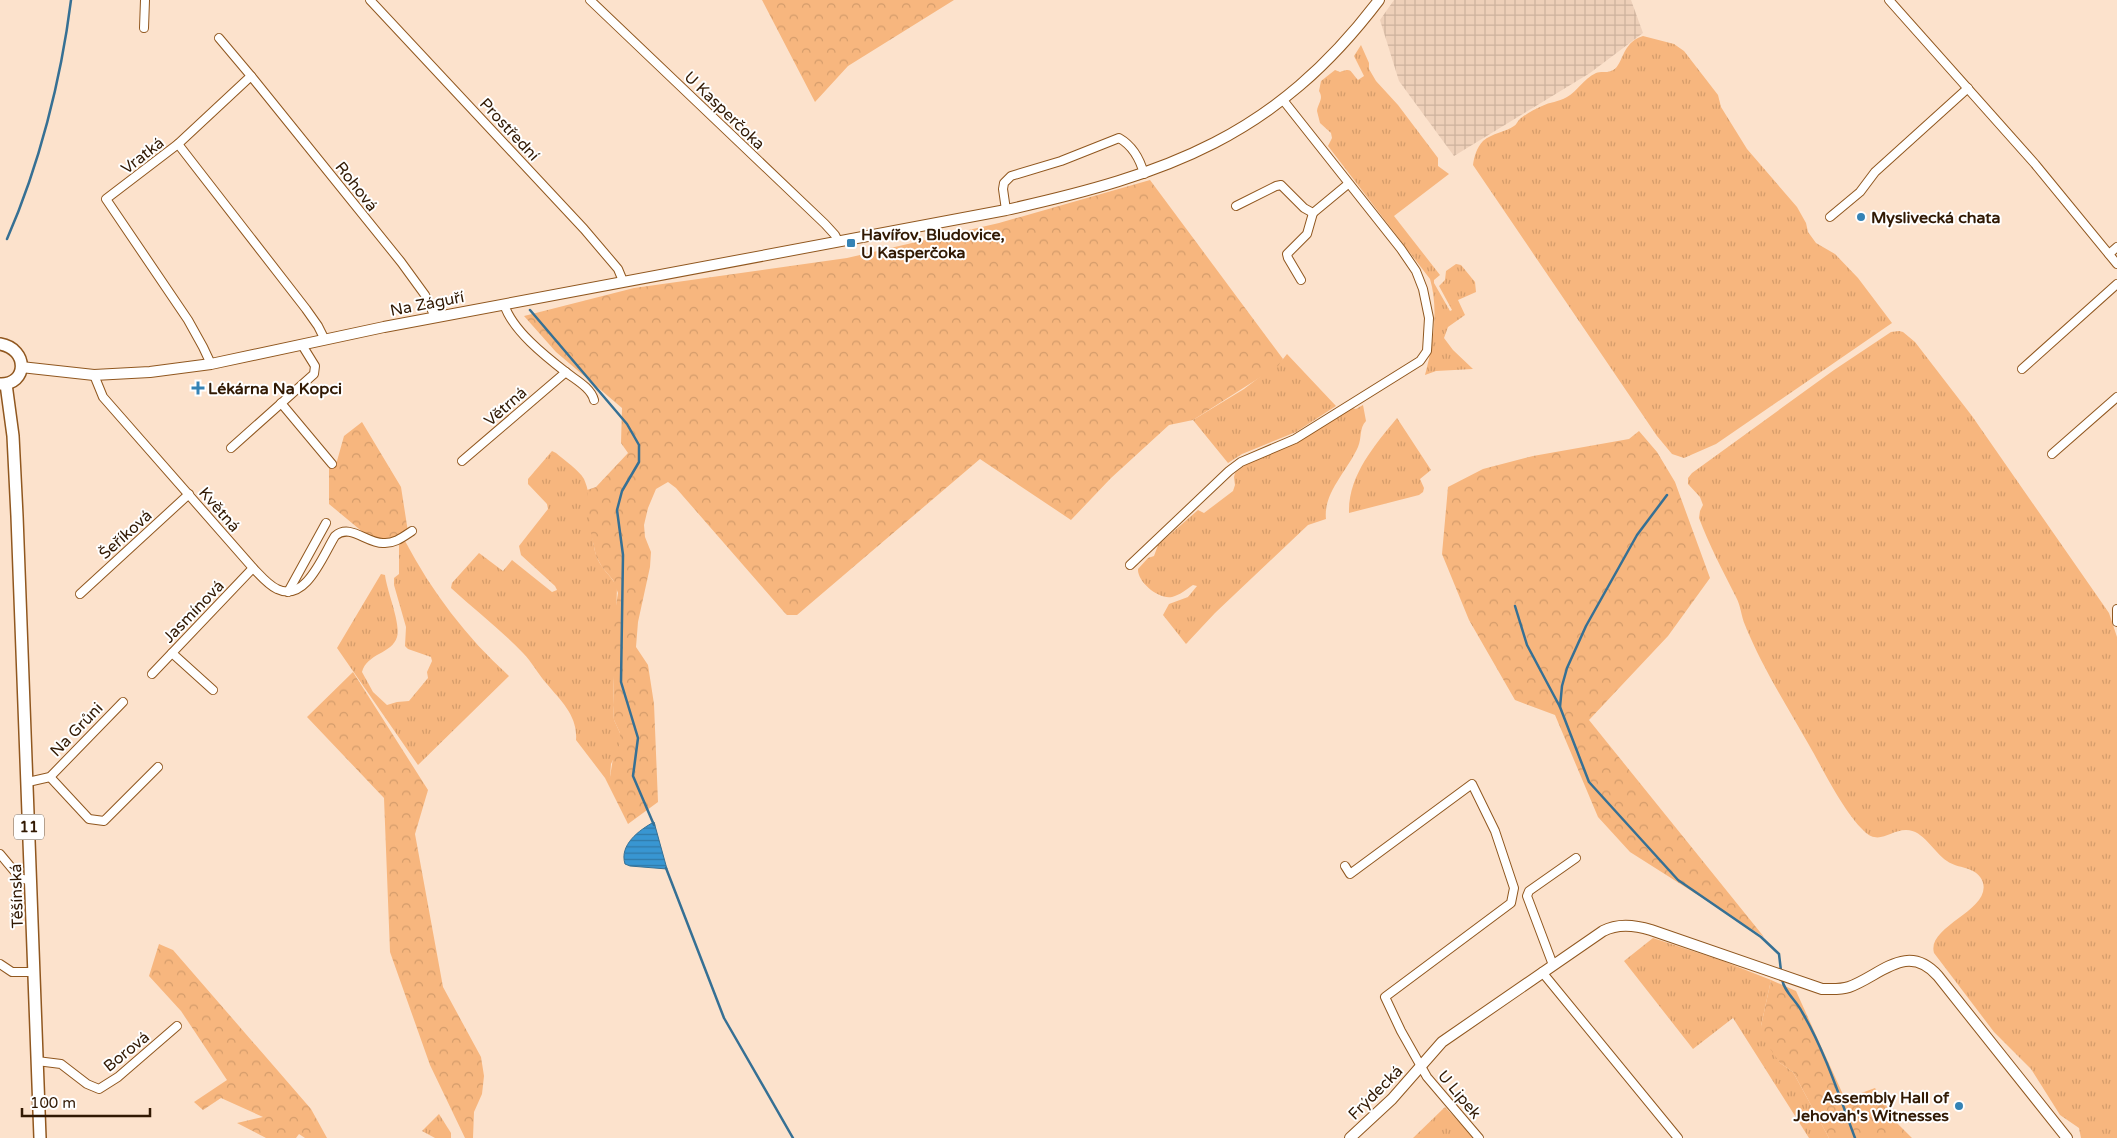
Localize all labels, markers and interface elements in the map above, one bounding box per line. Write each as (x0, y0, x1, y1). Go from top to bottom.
street label: U Kasperčoka (680, 67, 769, 154)
street label: Prostřední (475, 94, 543, 165)
street label: Vratká (117, 133, 168, 179)
street label: Rohová (331, 158, 382, 216)
place label: Myslivecká chata (1871, 208, 2000, 228)
marker: Myslivecká chata (1855, 211, 1867, 223)
place label: Havířov, Bludovice, U Kasperčoka (861, 225, 1005, 263)
marker: Havířov, Bludovice, U Kasperčoka (845, 237, 857, 249)
street label: Na Záguří (388, 287, 466, 321)
place label: Lékárna Na Kopci (208, 379, 342, 399)
marker: Lékárna Na Kopci (192, 382, 204, 394)
street label: Větrná (480, 383, 531, 431)
street label: Květná (194, 483, 244, 536)
street label: Šeříková (95, 506, 156, 564)
street label: Jasmínová (159, 576, 229, 647)
street label: Na Grůni (46, 698, 107, 761)
road number: 11 (14, 814, 44, 840)
street label: Těšínská (6, 863, 28, 929)
street label: Borová (99, 1027, 154, 1076)
street label: Frýdecká (1344, 1061, 1407, 1124)
street label: U Lipek (1433, 1066, 1486, 1123)
scale bar (22, 1086, 150, 1118)
place label: Assembly Hall of Jehovah's Witnesses (1793, 1088, 1950, 1126)
text: 100 m (30, 1094, 76, 1112)
marker: Assembly Hall of Jehovah's Witnesses (1953, 1100, 1965, 1112)

